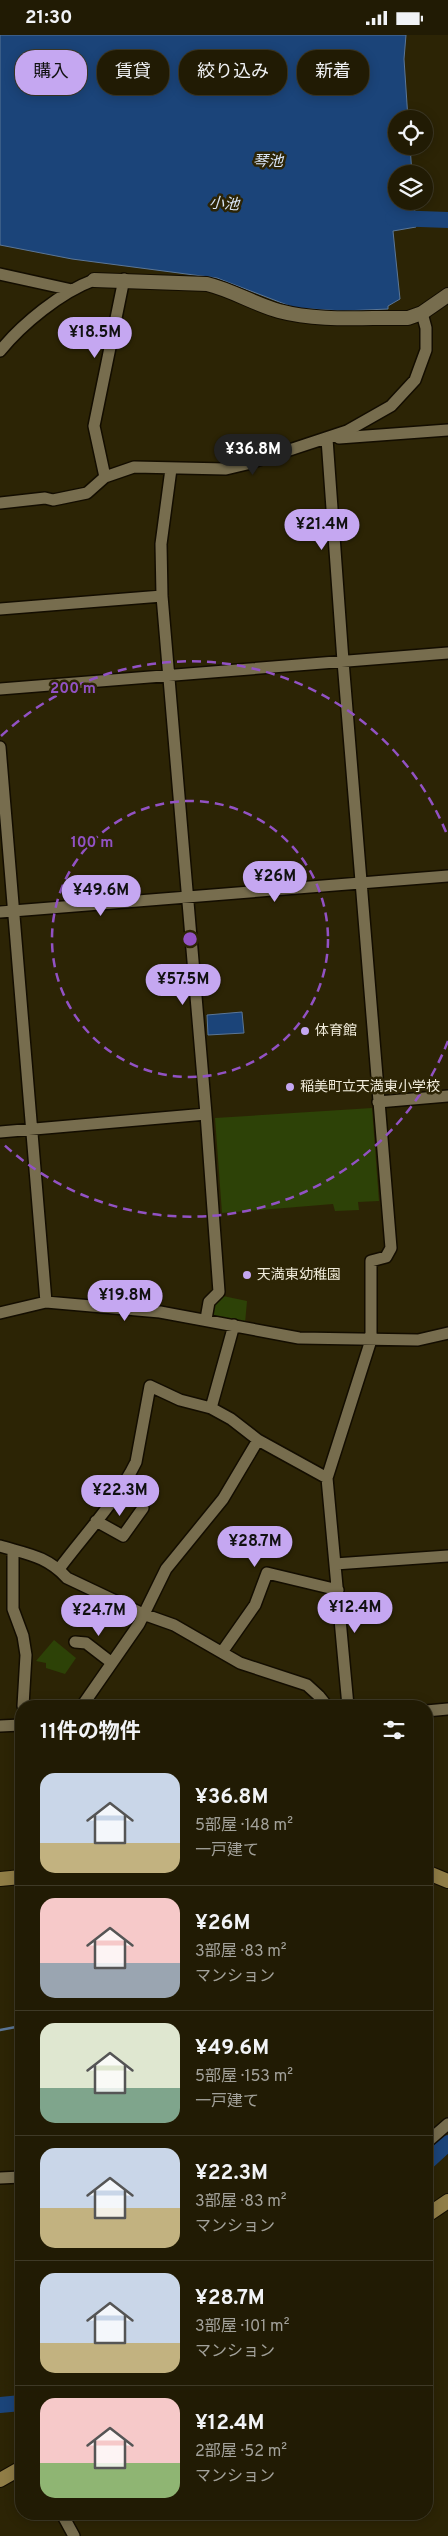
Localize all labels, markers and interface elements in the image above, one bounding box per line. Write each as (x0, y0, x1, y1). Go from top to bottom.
text: 21:30 (25, 6, 72, 30)
chip: 購入 (15, 50, 87, 95)
chip: 賃貸 (97, 50, 169, 95)
chip: 絞り込み (179, 50, 287, 95)
chip: 新着 (297, 50, 369, 95)
map controls (388, 110, 433, 210)
button: locate (388, 110, 433, 155)
water label: 琴池 (253, 153, 285, 172)
button: layers (388, 165, 433, 210)
water label: 小池 (208, 194, 242, 216)
pin: ¥18.5M (54, 317, 136, 359)
text: ¥18.5M (69, 323, 121, 343)
pin: ¥36.8M (212, 433, 294, 476)
text: ¥36.8M (225, 440, 281, 460)
pin: ¥21.4M (281, 509, 363, 551)
text: ¥21.4M (295, 515, 349, 535)
text: 200 m (50, 680, 96, 699)
text: 100 m (71, 834, 113, 853)
pin: ¥26M (245, 861, 305, 903)
text: ¥26M (254, 867, 296, 887)
pin: ¥49.6M (60, 875, 142, 917)
text: ¥49.6M (73, 881, 129, 901)
centre of rings (181, 930, 199, 948)
pin: ¥57.5M (142, 963, 224, 1006)
text: ¥57.5M (157, 970, 209, 990)
place label: 体育館 (315, 1023, 357, 1040)
marker: 体育館 (299, 1025, 311, 1037)
place label: 稲美町立天満東小学校 (300, 1079, 440, 1096)
marker: 稲美町立天満東小学校 (284, 1081, 296, 1093)
place label: 天満東幼稚園 (257, 1267, 341, 1284)
marker: 天満東幼稚園 (241, 1269, 253, 1281)
pin: ¥19.8M (84, 1279, 166, 1322)
text: ¥19.8M (99, 1286, 151, 1306)
pin: ¥22.3M (79, 1475, 161, 1517)
text: ¥22.3M (92, 1481, 148, 1501)
pin: ¥28.7M (214, 1525, 296, 1568)
text: ¥28.7M (228, 1532, 282, 1552)
pin: ¥12.4M (314, 1591, 396, 1634)
pin: ¥24.7M (58, 1595, 140, 1637)
text: ¥12.4M (328, 1598, 382, 1618)
text: ¥24.7M (72, 1601, 126, 1621)
icon: filters (380, 1716, 408, 1744)
text: 11件の物件 (40, 1719, 141, 1746)
text: ¥36.8M (195, 1784, 268, 1811)
icon: home (80, 1793, 140, 1853)
text: 5部屋 · 148 m² (195, 1816, 293, 1836)
text: 一戸建て (195, 1841, 259, 1861)
text: ¥26M (195, 1910, 251, 1937)
icon: home (80, 1918, 140, 1978)
text: 3部屋 · 83 m² (195, 1942, 287, 1962)
text: マンション (195, 1967, 275, 1987)
text: ¥49.6M (195, 2035, 269, 2062)
icon: home (80, 2043, 140, 2103)
text: 5部屋 · 153 m² (195, 2067, 293, 2087)
text: 一戸建て (195, 2092, 259, 2112)
text: ¥22.3M (195, 2160, 268, 2187)
icon: home (80, 2168, 140, 2228)
text: 3部屋 · 83 m² (195, 2192, 287, 2212)
text: マンション (195, 2217, 275, 2237)
text: ¥28.7M (195, 2285, 265, 2312)
icon: home (80, 2293, 140, 2353)
text: 3部屋 · 101 m² (195, 2317, 289, 2337)
text: マンション (195, 2342, 275, 2362)
text: ¥12.4M (195, 2410, 265, 2437)
icon: home (80, 2418, 140, 2478)
text: 2部屋 · 52 m² (195, 2442, 287, 2462)
text: マンション (195, 2467, 275, 2487)

